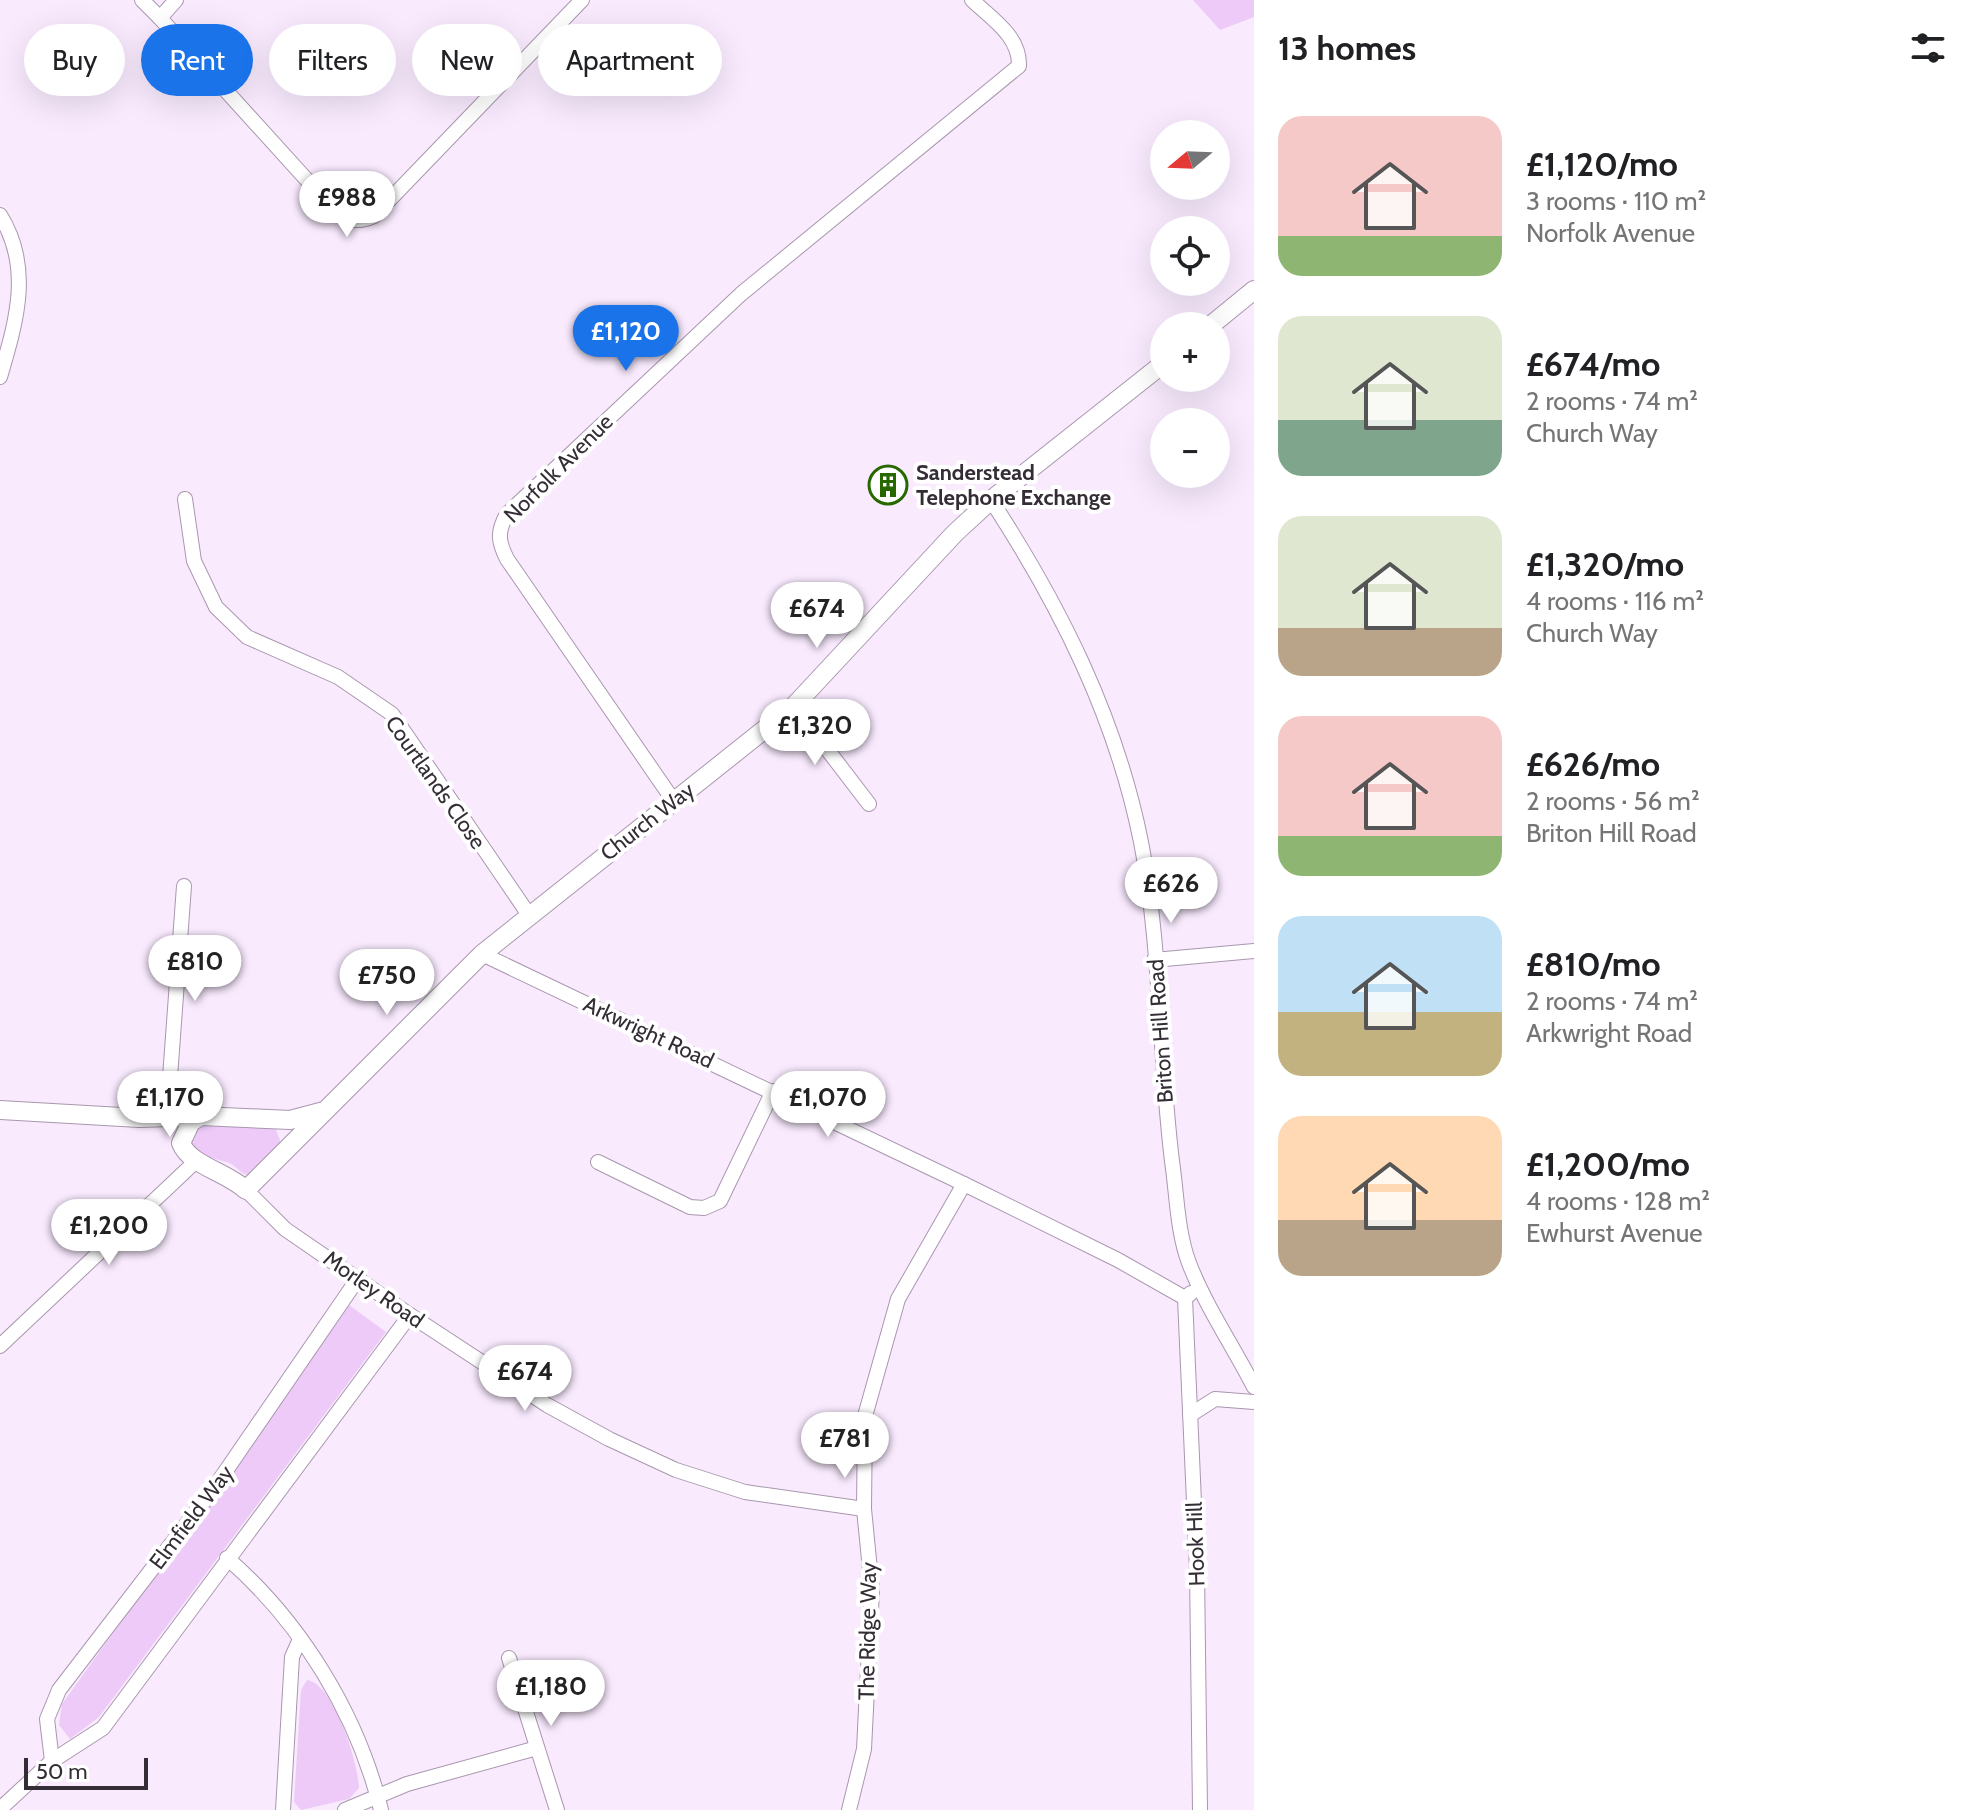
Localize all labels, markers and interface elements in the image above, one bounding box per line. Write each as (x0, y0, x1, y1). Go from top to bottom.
chip: Buy (24, 24, 125, 96)
chip: Rent (141, 24, 253, 96)
chip: Filters (269, 24, 396, 96)
chip: New (412, 24, 522, 96)
chip: Apartment (538, 24, 722, 96)
icon: filters (1906, 26, 1950, 70)
text: 13 homes (1278, 27, 1416, 69)
north arrow (1150, 120, 1230, 200)
map controls (1150, 120, 1230, 488)
text: £1,120/mo (1526, 143, 1678, 185)
icon: home (1342, 148, 1438, 244)
pin: £988 (300, 171, 394, 239)
text: £988 (317, 181, 377, 213)
text: 3 rooms · 110 m² (1526, 185, 1706, 217)
button: locate (1150, 216, 1230, 296)
text: Norfolk Avenue (1526, 217, 1695, 249)
pin: £1,120 (561, 305, 691, 373)
button: + (1150, 312, 1230, 392)
text: £1,120 (591, 315, 661, 347)
text: £674/mo (1526, 343, 1660, 385)
icon: home (1342, 348, 1438, 444)
text: 2 rooms · 74 m² (1526, 385, 1698, 417)
street label: Norfolk Avenue (498, 408, 619, 529)
button: − (1150, 408, 1230, 488)
text: Church Way (1526, 417, 1658, 449)
place label: Sanderstead Telephone Exchange (916, 459, 1111, 511)
building icon: Sanderstead Telephone Exchange (867, 464, 909, 506)
text: £1,320/mo (1526, 543, 1684, 585)
icon: home (1342, 548, 1438, 644)
pin: £674 (770, 582, 864, 650)
text: 4 rooms · 116 m² (1526, 585, 1704, 617)
text: £674 (789, 592, 845, 624)
text: Church Way (1526, 617, 1658, 649)
pin: £1,320 (750, 699, 880, 767)
text: £1,320 (777, 709, 853, 741)
street label: Courtlands Close (380, 710, 492, 854)
text: £626/mo (1526, 743, 1660, 785)
icon: home (1342, 748, 1438, 844)
street label: Church Way (595, 776, 700, 866)
text: 2 rooms · 56 m² (1526, 785, 1700, 817)
text: Briton Hill Road (1526, 817, 1697, 849)
pin: £626 (1124, 857, 1218, 925)
text: £626 (1143, 867, 1199, 899)
pin: £810 (148, 935, 242, 1003)
text: £810/mo (1526, 943, 1661, 985)
text: £810 (166, 945, 224, 977)
icon: home (1342, 948, 1438, 1044)
pin: £750 (340, 949, 434, 1017)
street label: Briton Hill Road (1142, 958, 1179, 1104)
text: £750 (357, 959, 417, 991)
text: 2 rooms · 74 m² (1526, 985, 1698, 1017)
street label: Arkwright Road (579, 990, 718, 1074)
text: Arkwright Road (1526, 1017, 1692, 1049)
pin: £1,170 (105, 1071, 235, 1139)
pin: £1,070 (763, 1071, 893, 1139)
text: £1,170 (135, 1081, 205, 1113)
text: £1,070 (789, 1081, 867, 1113)
text: £1,200/mo (1526, 1143, 1690, 1185)
icon: home (1342, 1148, 1438, 1244)
text: 4 rooms · 128 m² (1526, 1185, 1710, 1217)
pin: £1,200 (44, 1199, 174, 1267)
text: £1,200 (69, 1209, 149, 1241)
text: Ewhurst Avenue (1526, 1217, 1703, 1249)
street label: Morley Road (318, 1245, 429, 1334)
pin: £674 (478, 1345, 572, 1413)
text: £674 (497, 1355, 553, 1387)
pin: £781 (798, 1412, 892, 1480)
text: £781 (819, 1422, 871, 1454)
street label: Elmfield Way (144, 1460, 239, 1575)
street label: Hook Hill (1181, 1500, 1210, 1587)
street label: The Ridge Way (853, 1562, 882, 1700)
pin: £1,180 (486, 1660, 616, 1728)
text: £1,180 (515, 1670, 587, 1702)
scale bar (24, 1754, 148, 1790)
text: 50 m (36, 1758, 88, 1785)

